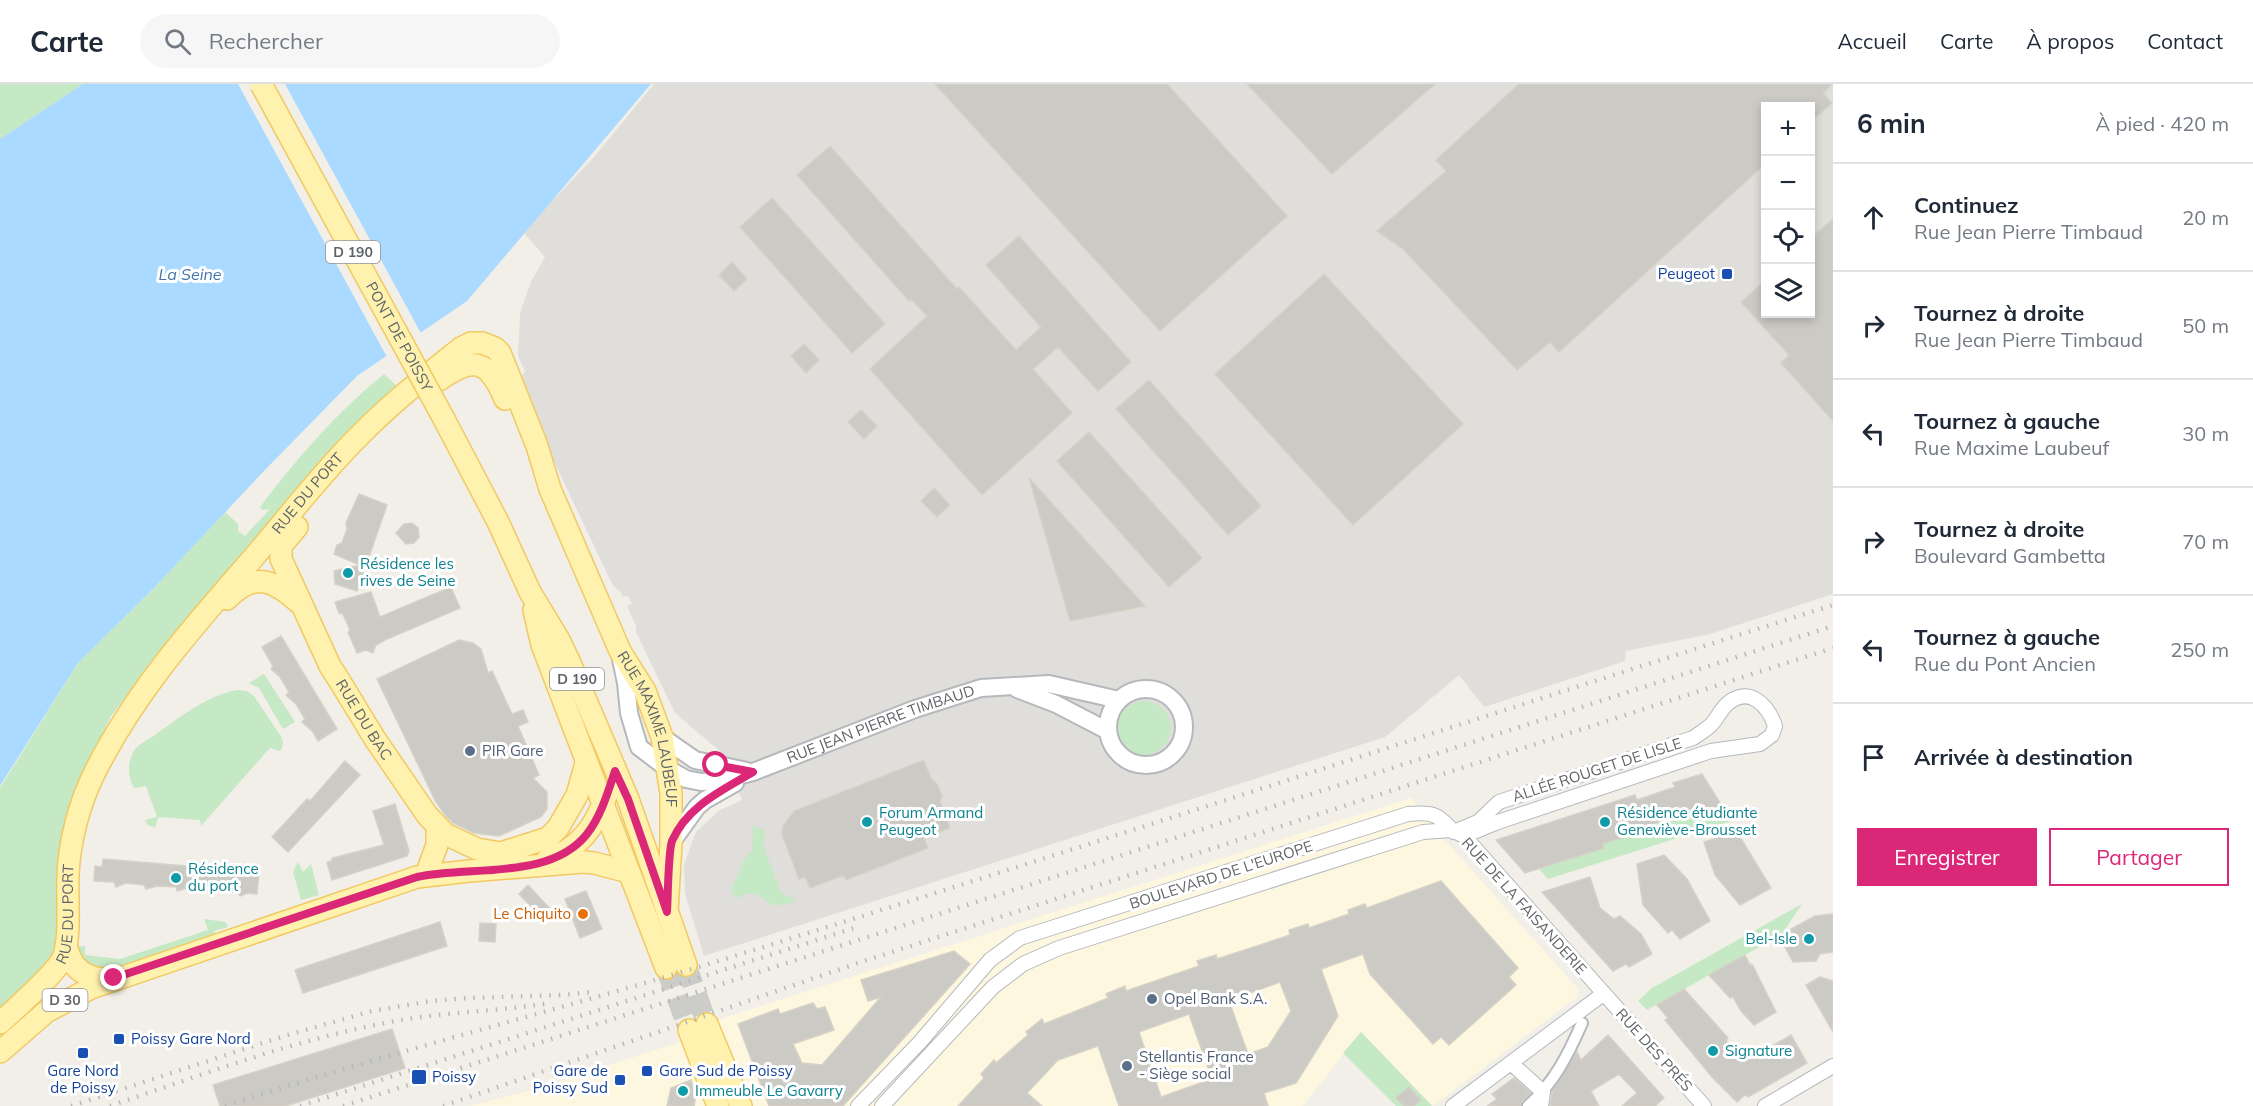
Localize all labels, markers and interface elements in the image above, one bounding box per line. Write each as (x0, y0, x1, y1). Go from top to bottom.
search box (140, 14, 560, 68)
text: Carte (30, 24, 104, 59)
icon: search (161, 25, 194, 58)
text: Rechercher (209, 27, 323, 55)
text: Accueil (1837, 28, 1907, 54)
text: Carte (1940, 28, 1993, 54)
text: À propos (2026, 28, 2114, 54)
text: Contact (2147, 28, 2223, 54)
map controls (1761, 102, 1815, 318)
button: + (1761, 102, 1815, 156)
text: 6 min (1857, 107, 1926, 140)
text: À pied · 420 m (2096, 111, 2229, 136)
button: − (1761, 156, 1815, 210)
text: Continuez (1914, 191, 2019, 219)
icon: ahead (1857, 201, 1890, 234)
text: 20 m (2182, 205, 2229, 230)
button: locate (1761, 210, 1815, 264)
text: Rue Jean Pierre Timbaud (1914, 219, 2143, 244)
road number: D 190 (326, 241, 380, 263)
water label: La Seine (158, 264, 222, 284)
place label: Peugeot (1658, 264, 1715, 283)
button: layers (1761, 264, 1815, 318)
marker: Peugeot (1720, 267, 1734, 281)
street label: PONT DE POISSY (362, 278, 438, 395)
text: Tournez à droite (1914, 299, 2084, 327)
icon: right (1857, 309, 1890, 342)
text: 50 m (2182, 313, 2229, 338)
text: Rue Jean Pierre Timbaud (1914, 327, 2143, 352)
text: Tournez à gauche (1914, 407, 2100, 435)
icon: left (1857, 417, 1890, 450)
text: 30 m (2182, 421, 2229, 446)
text: Rue Maxime Laubeuf (1914, 435, 2109, 460)
street label: RUE DU PORT (267, 448, 347, 538)
text: Tournez à droite (1914, 515, 2084, 543)
icon: right (1857, 525, 1890, 558)
text: 70 m (2182, 529, 2229, 554)
text: Boulevard Gambetta (1914, 543, 2106, 568)
place label: Résidence les rives de Seine (360, 554, 456, 590)
marker: Résidence les rives de Seine (341, 566, 355, 580)
text: Tournez à gauche (1914, 623, 2100, 651)
icon: left (1857, 633, 1890, 666)
text: 250 m (2170, 637, 2229, 662)
street label: RUE MAXIME LAUBEUF (613, 647, 681, 807)
text: Rue du Pont Ancien (1914, 651, 2096, 676)
road number: D 190 (550, 668, 604, 690)
street label: RUE DU BAC (332, 676, 396, 763)
street label: RUE JEAN PIERRE TIMBAUD (784, 681, 977, 767)
street label: ALLÉE ROUGET DE LISLE (1510, 733, 1684, 806)
place label: PIR Gare (482, 741, 543, 760)
icon: arrive (1857, 741, 1890, 774)
text: Arrivée à destination (1914, 743, 2133, 771)
marker: PIR Gare (463, 744, 477, 758)
route start (702, 751, 728, 777)
place label: Forum Armand Peugeot (879, 803, 983, 839)
place label: Résidence étudiante Geneviève-Brousset (1617, 803, 1757, 839)
marker: Forum Armand Peugeot (860, 815, 874, 829)
marker: Résidence étudiante Geneviève-Brousset (1598, 815, 1612, 829)
button: Enregistrer (1857, 828, 2037, 886)
button: Partager (2049, 828, 2229, 886)
street label: RUE DE LA FAISANDERIE (1458, 833, 1591, 978)
street label: BOULEVARD DE L'EUROPE (1127, 836, 1315, 913)
place label: Résidence du port (188, 859, 259, 895)
street label: RUE DU PORT (51, 863, 78, 967)
marker: Résidence du port (169, 871, 183, 885)
place label: Le Chiquito (493, 904, 571, 923)
marker: Le Chiquito (576, 907, 590, 921)
place label: Bel-Isle (1746, 929, 1797, 948)
marker: Bel-Isle (1802, 932, 1816, 946)
route end (100, 964, 126, 990)
road number: D 30 (42, 989, 88, 1011)
place label: Opel Bank S.A. (1164, 989, 1268, 1008)
marker: Opel Bank S.A. (1145, 992, 1159, 1006)
street label: RUE DES PRÉS (1612, 1004, 1697, 1095)
place label: Poissy Gare Nord (131, 1029, 251, 1048)
marker: Poissy Gare Nord (112, 1032, 126, 1046)
place label: Signature (1725, 1041, 1792, 1060)
marker: Signature (1706, 1044, 1720, 1058)
marker: Gare Nord de Poissy (76, 1046, 90, 1060)
place label: Stellantis France - Siège social (1139, 1047, 1254, 1083)
marker: Stellantis France - Siège social (1120, 1059, 1134, 1073)
place label: Gare Nord de Poissy (47, 1061, 119, 1097)
place label: Gare de Poissy Sud (533, 1061, 608, 1097)
place label: Gare Sud de Poissy (659, 1061, 793, 1080)
marker: Gare Sud de Poissy (640, 1064, 654, 1078)
place label: Poissy (432, 1067, 476, 1086)
marker: Poissy (410, 1068, 428, 1086)
marker: Gare de Poissy Sud (613, 1073, 627, 1087)
place label: Immeuble Le Gavarry (695, 1081, 843, 1100)
marker: Immeuble Le Gavarry (676, 1084, 690, 1098)

